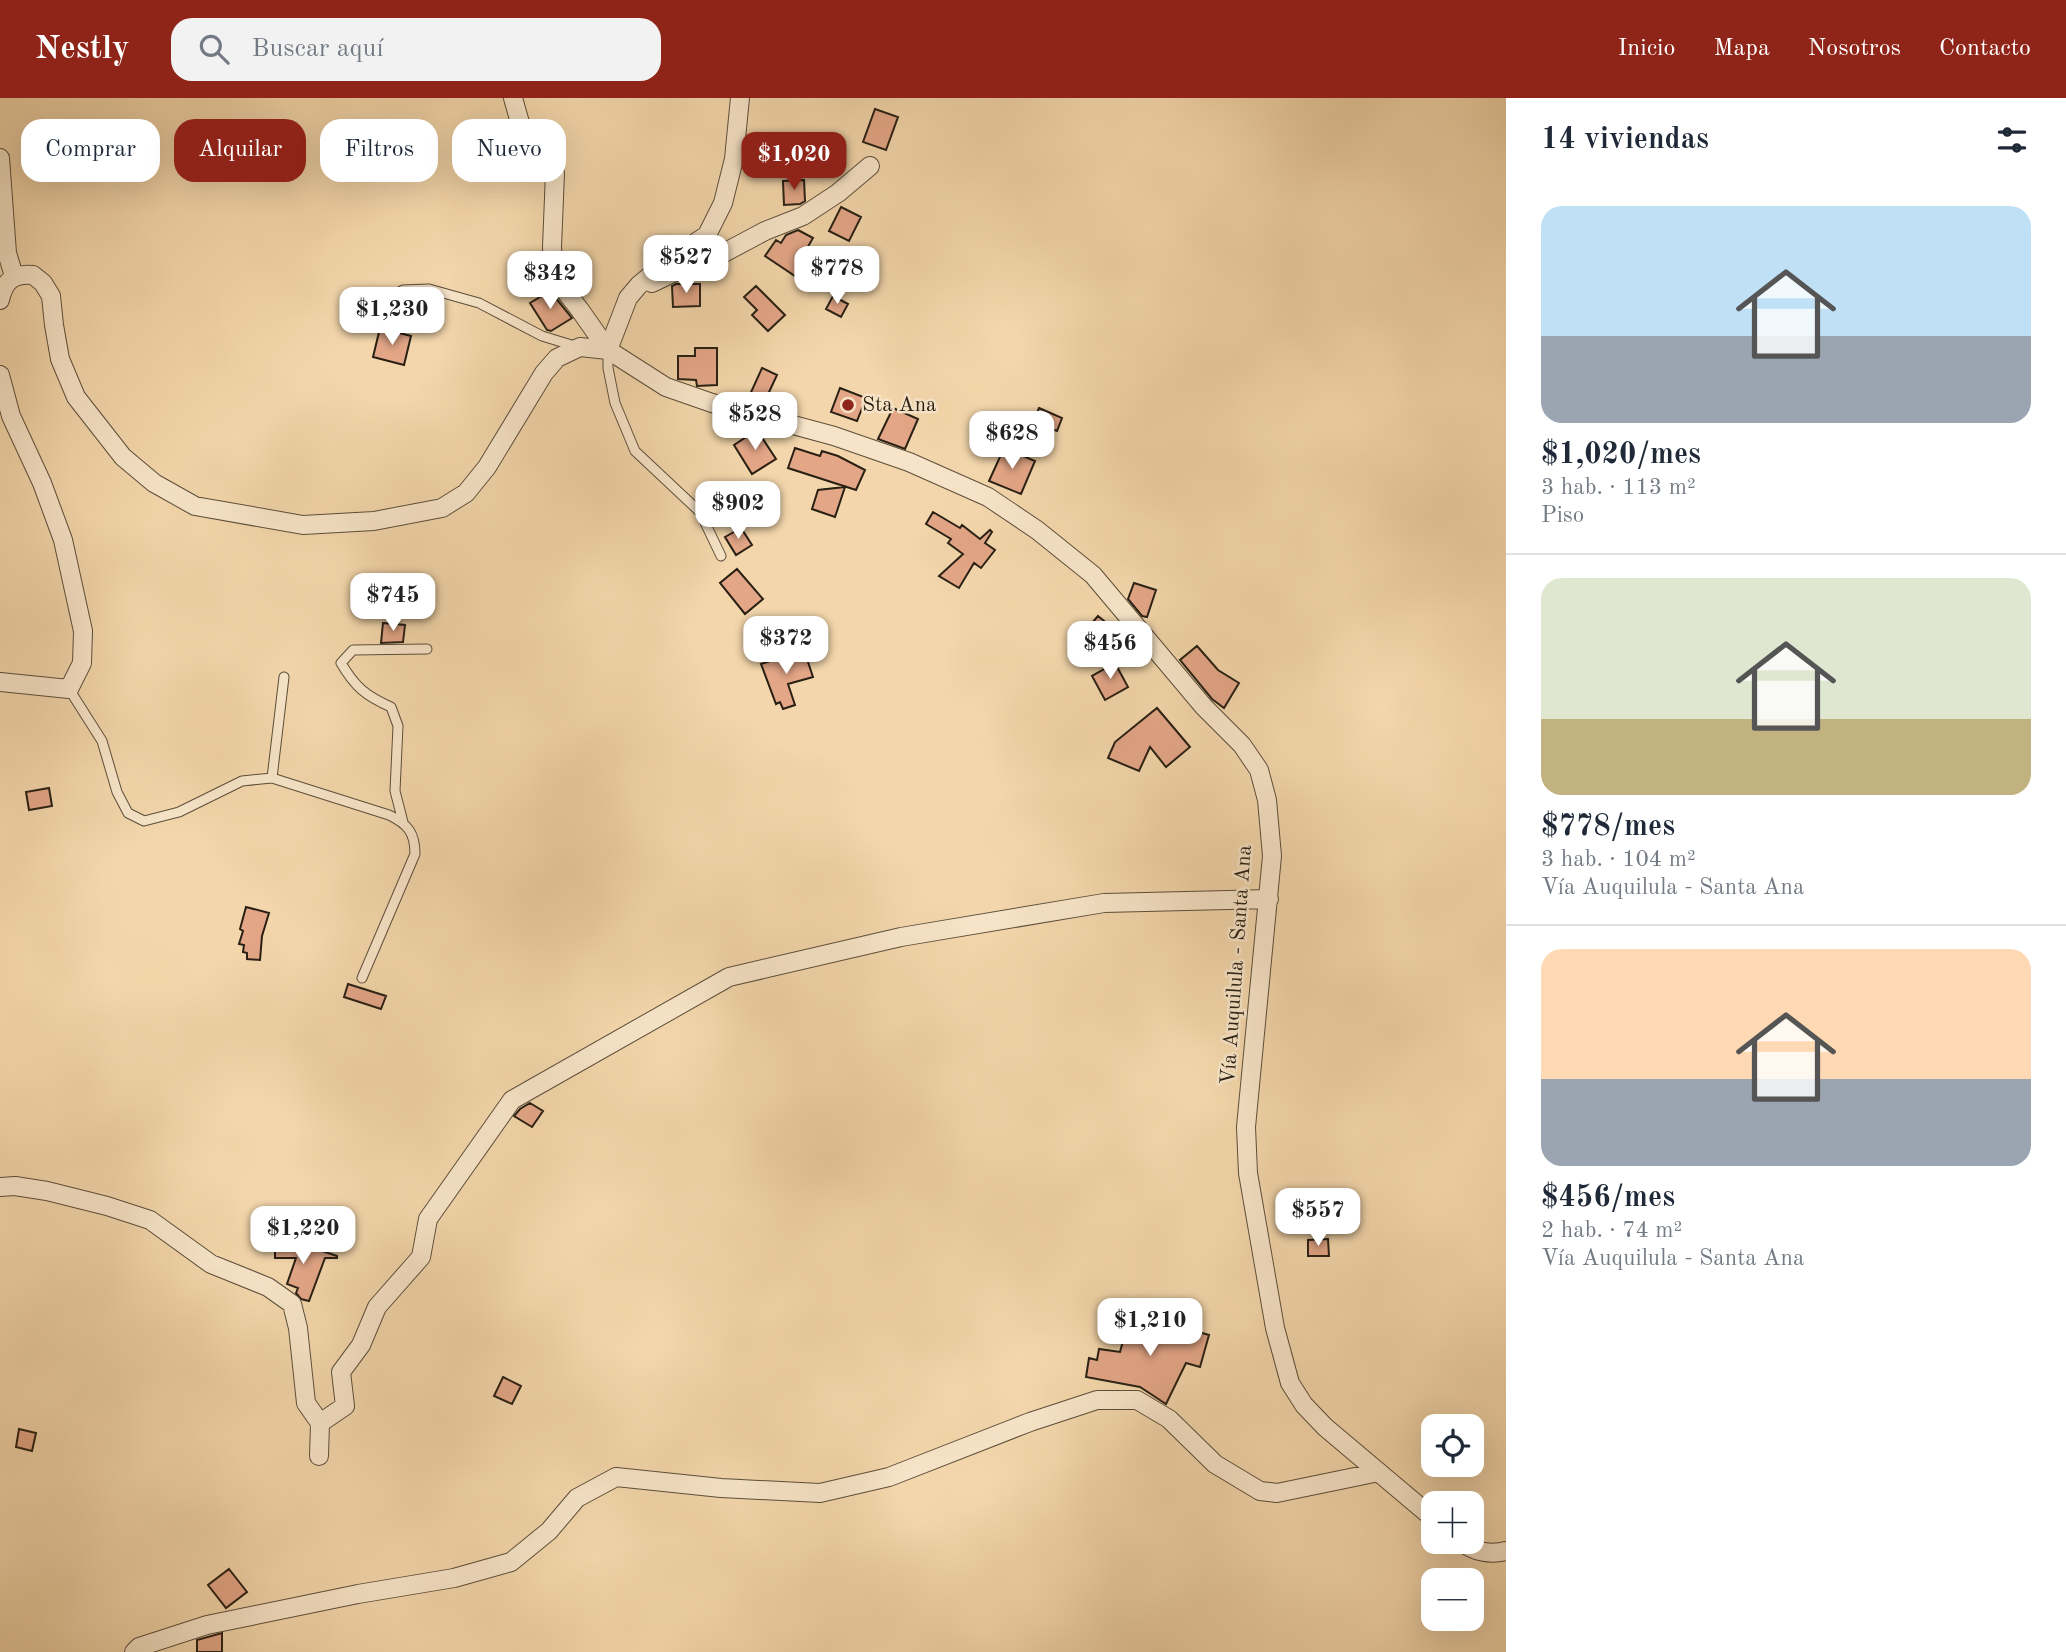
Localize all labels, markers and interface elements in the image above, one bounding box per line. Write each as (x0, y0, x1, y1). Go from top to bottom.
search box (171, 18, 661, 81)
icon: search (195, 30, 233, 68)
text: Nestly (35, 33, 129, 66)
text: Buscar aquí (251, 36, 383, 62)
text: Inicio (1618, 37, 1676, 61)
text: Mapa (1714, 37, 1770, 61)
text: Nosotros (1808, 37, 1901, 61)
text: Contacto (1939, 37, 2031, 61)
chip: Comprar (21, 119, 160, 182)
chip: Alquilar (174, 119, 306, 182)
chip: Filtros (320, 119, 438, 182)
chip: Nuevo (452, 119, 566, 182)
icon: filters (1993, 121, 2031, 159)
text: 14 viviendas (1541, 125, 1709, 155)
pin: $1,020 (737, 132, 851, 192)
text: $1,020 (757, 143, 831, 166)
pin: $527 (645, 236, 727, 295)
text: $527 (659, 246, 713, 269)
pin: $778 (796, 246, 878, 306)
icon: home (1723, 251, 1849, 377)
pin: $342 (509, 252, 591, 311)
text: $778 (810, 257, 864, 280)
text: $342 (523, 262, 577, 285)
pin: $1,230 (335, 288, 449, 347)
text: $1,230 (355, 298, 429, 321)
pin: $528 (714, 392, 796, 452)
place label: Sta Ana (862, 395, 936, 416)
marker: Sta Ana (840, 397, 856, 413)
text: $528 (728, 403, 782, 426)
pin: $628 (971, 412, 1053, 471)
text: $628 (985, 422, 1039, 445)
text: $1,020/mes (1541, 440, 1701, 470)
text: 3 hab. · 113 m² (1541, 476, 1696, 499)
pin: $902 (697, 482, 779, 541)
text: $902 (711, 492, 765, 515)
text: Piso (1541, 504, 1584, 527)
pin: $745 (352, 574, 434, 633)
text: $745 (366, 584, 420, 607)
pin: $372 (745, 616, 827, 676)
pin: $456 (1069, 622, 1151, 681)
icon: home (1723, 623, 1849, 749)
text: $372 (759, 627, 813, 650)
text: $456 (1083, 632, 1137, 655)
text: $778/mes (1541, 812, 1675, 842)
street label: Vía Auquilula - Santa Ana (1218, 844, 1256, 1086)
text: 3 hab. · 104 m² (1541, 848, 1696, 871)
text: Vía Auquilula - Santa Ana (1541, 876, 1804, 899)
icon: home (1723, 994, 1849, 1120)
text: $456/mes (1541, 1183, 1675, 1213)
pin: $557 (1277, 1188, 1359, 1248)
text: $557 (1291, 1199, 1345, 1222)
pin: $1,220 (246, 1206, 360, 1266)
text: $1,220 (266, 1217, 340, 1240)
text: 2 hab. · 74 m² (1541, 1219, 1682, 1242)
text: Vía Auquilula - Santa Ana (1541, 1247, 1804, 1270)
pin: $1,210 (1093, 1298, 1207, 1358)
text: $1,210 (1113, 1309, 1187, 1332)
map controls (1421, 1414, 1484, 1631)
button: locate (1421, 1414, 1484, 1477)
button: + (1421, 1491, 1484, 1554)
button: − (1421, 1568, 1484, 1631)

